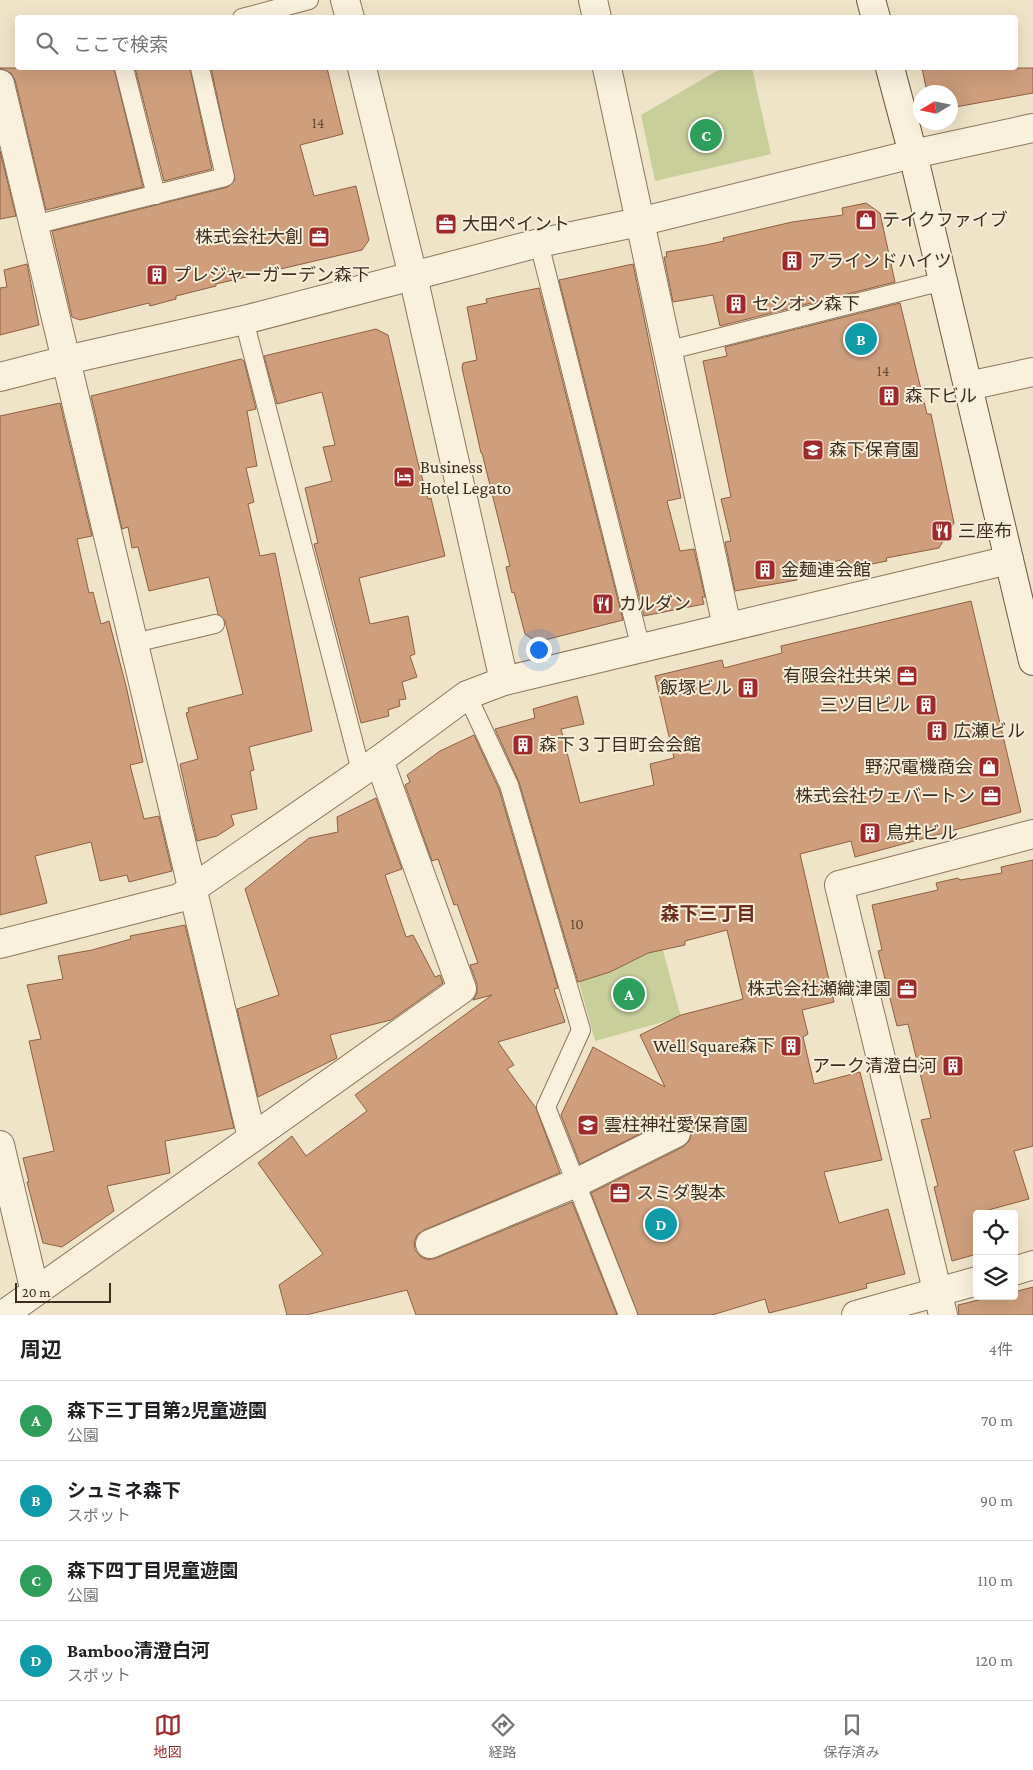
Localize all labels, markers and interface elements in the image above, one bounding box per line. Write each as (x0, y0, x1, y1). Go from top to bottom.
search box (15, 15, 1018, 70)
icon: search (33, 29, 61, 57)
text: ここで検索 (73, 34, 168, 55)
north arrow (913, 85, 958, 130)
house number: 14 (312, 115, 324, 131)
pin: C (690, 116, 722, 154)
shop icon: テイクファイブ (854, 208, 878, 232)
place label: テイクファイブ (882, 210, 1008, 230)
office icon: 大田ペイント (434, 212, 458, 236)
place label: 大田ペイント (462, 214, 570, 234)
office icon: 株式会社大創 (307, 225, 331, 249)
place label: 株式会社大創 (195, 227, 303, 247)
building icon: アラインドハイツ (780, 249, 804, 273)
place label: アラインドハイツ (808, 251, 952, 271)
building icon: プレジャーガーデン森下 (145, 263, 169, 287)
place label: プレジャーガーデン森下 (173, 265, 370, 285)
building icon: セシオン森下 (724, 292, 748, 316)
place label: セシオン森下 (752, 294, 860, 314)
pin: B (845, 320, 877, 358)
house number: 14 (877, 363, 889, 379)
building icon: 森下ビル (877, 384, 901, 408)
place label: 森下ビル (905, 386, 977, 406)
school or university icon: 森下保育園 (801, 438, 825, 462)
place label: 森下保育園 (829, 440, 919, 460)
place label: Business Hotel Legato (420, 457, 511, 498)
hotel icon: Business Hotel Legato (392, 465, 416, 489)
restaurant icon: 三座布 (930, 519, 954, 543)
place label: 三座布 (958, 521, 1012, 541)
building icon: 金麺連会館 (753, 558, 777, 582)
place label: 金麺連会館 (781, 560, 871, 580)
restaurant icon: カルダン (591, 592, 615, 616)
place label: カルダン (619, 594, 691, 614)
your location (526, 637, 552, 663)
office icon: 有限会社共栄 (895, 664, 919, 688)
place label: 有限会社共栄 (783, 666, 891, 686)
building icon: 飯塚ビル (736, 676, 760, 700)
place label: 飯塚ビル (660, 678, 732, 698)
building icon: 三ツ目ビル (914, 693, 938, 717)
place label: 三ツ目ビル (820, 695, 910, 715)
building icon: 広瀬ビル (925, 719, 949, 743)
place label: 広瀬ビル (953, 721, 1025, 741)
building icon: 森下３丁目町会会館 (511, 733, 535, 757)
place label: 森下３丁目町会会館 (539, 735, 701, 755)
shop icon: 野沢電機商会 (977, 755, 1001, 779)
place label: 野沢電機商会 (865, 757, 973, 777)
office icon: 株式会社ウェバートン (979, 784, 1003, 808)
place label: 株式会社ウェバートン (795, 786, 975, 806)
building icon: 鳥井ビル (858, 821, 882, 845)
place label: 鳥井ビル (886, 823, 958, 843)
district label: 森下三丁目 (660, 903, 756, 924)
house number: 10 (570, 916, 584, 932)
pin: A (613, 975, 645, 1013)
office icon: 株式会社瀬織津園 (895, 977, 919, 1001)
place label: 株式会社瀬織津園 (747, 979, 891, 999)
building icon: Well Square森下 (779, 1034, 803, 1058)
place label: Well Square森下 (653, 1036, 775, 1056)
building icon: アーク清澄白河 (941, 1054, 965, 1078)
place label: アーク清澄白河 (812, 1056, 937, 1076)
school or university icon: 雲柱神社愛保育園 (576, 1113, 600, 1137)
place label: 雲柱神社愛保育園 (604, 1115, 748, 1135)
office icon: スミダ製本 (608, 1181, 632, 1205)
place label: スミダ製本 (636, 1183, 726, 1203)
pin: D (645, 1205, 677, 1243)
map controls (973, 1210, 1018, 1300)
button: locate (973, 1210, 1018, 1255)
button: layers (973, 1255, 1018, 1300)
scale bar (15, 1280, 111, 1303)
text: 20 m (22, 1284, 50, 1300)
text: 周辺 (20, 1338, 62, 1362)
text: 4件 (989, 1341, 1013, 1358)
text: 森下三丁目第2児童遊園 (67, 1400, 267, 1421)
text: A (31, 1412, 41, 1429)
text: 70 m (981, 1412, 1013, 1429)
text: 公園 (67, 1427, 99, 1444)
text: シュミネ森下 (67, 1480, 181, 1501)
text: B (31, 1492, 41, 1509)
text: 90 m (980, 1492, 1013, 1509)
text: スポット (67, 1507, 131, 1524)
text: 森下四丁目児童遊園 (67, 1560, 238, 1581)
text: C (31, 1572, 41, 1589)
text: 110 m (977, 1572, 1013, 1589)
text: 公園 (67, 1587, 99, 1604)
text: Bamboo清澄白河 (67, 1640, 210, 1661)
text: D (30, 1652, 42, 1669)
text: 120 m (975, 1652, 1013, 1669)
text: スポット (67, 1667, 131, 1684)
tab: 地図 (154, 1711, 182, 1761)
tab: 経路 (489, 1711, 517, 1761)
tab: 保存済み (824, 1711, 880, 1761)

